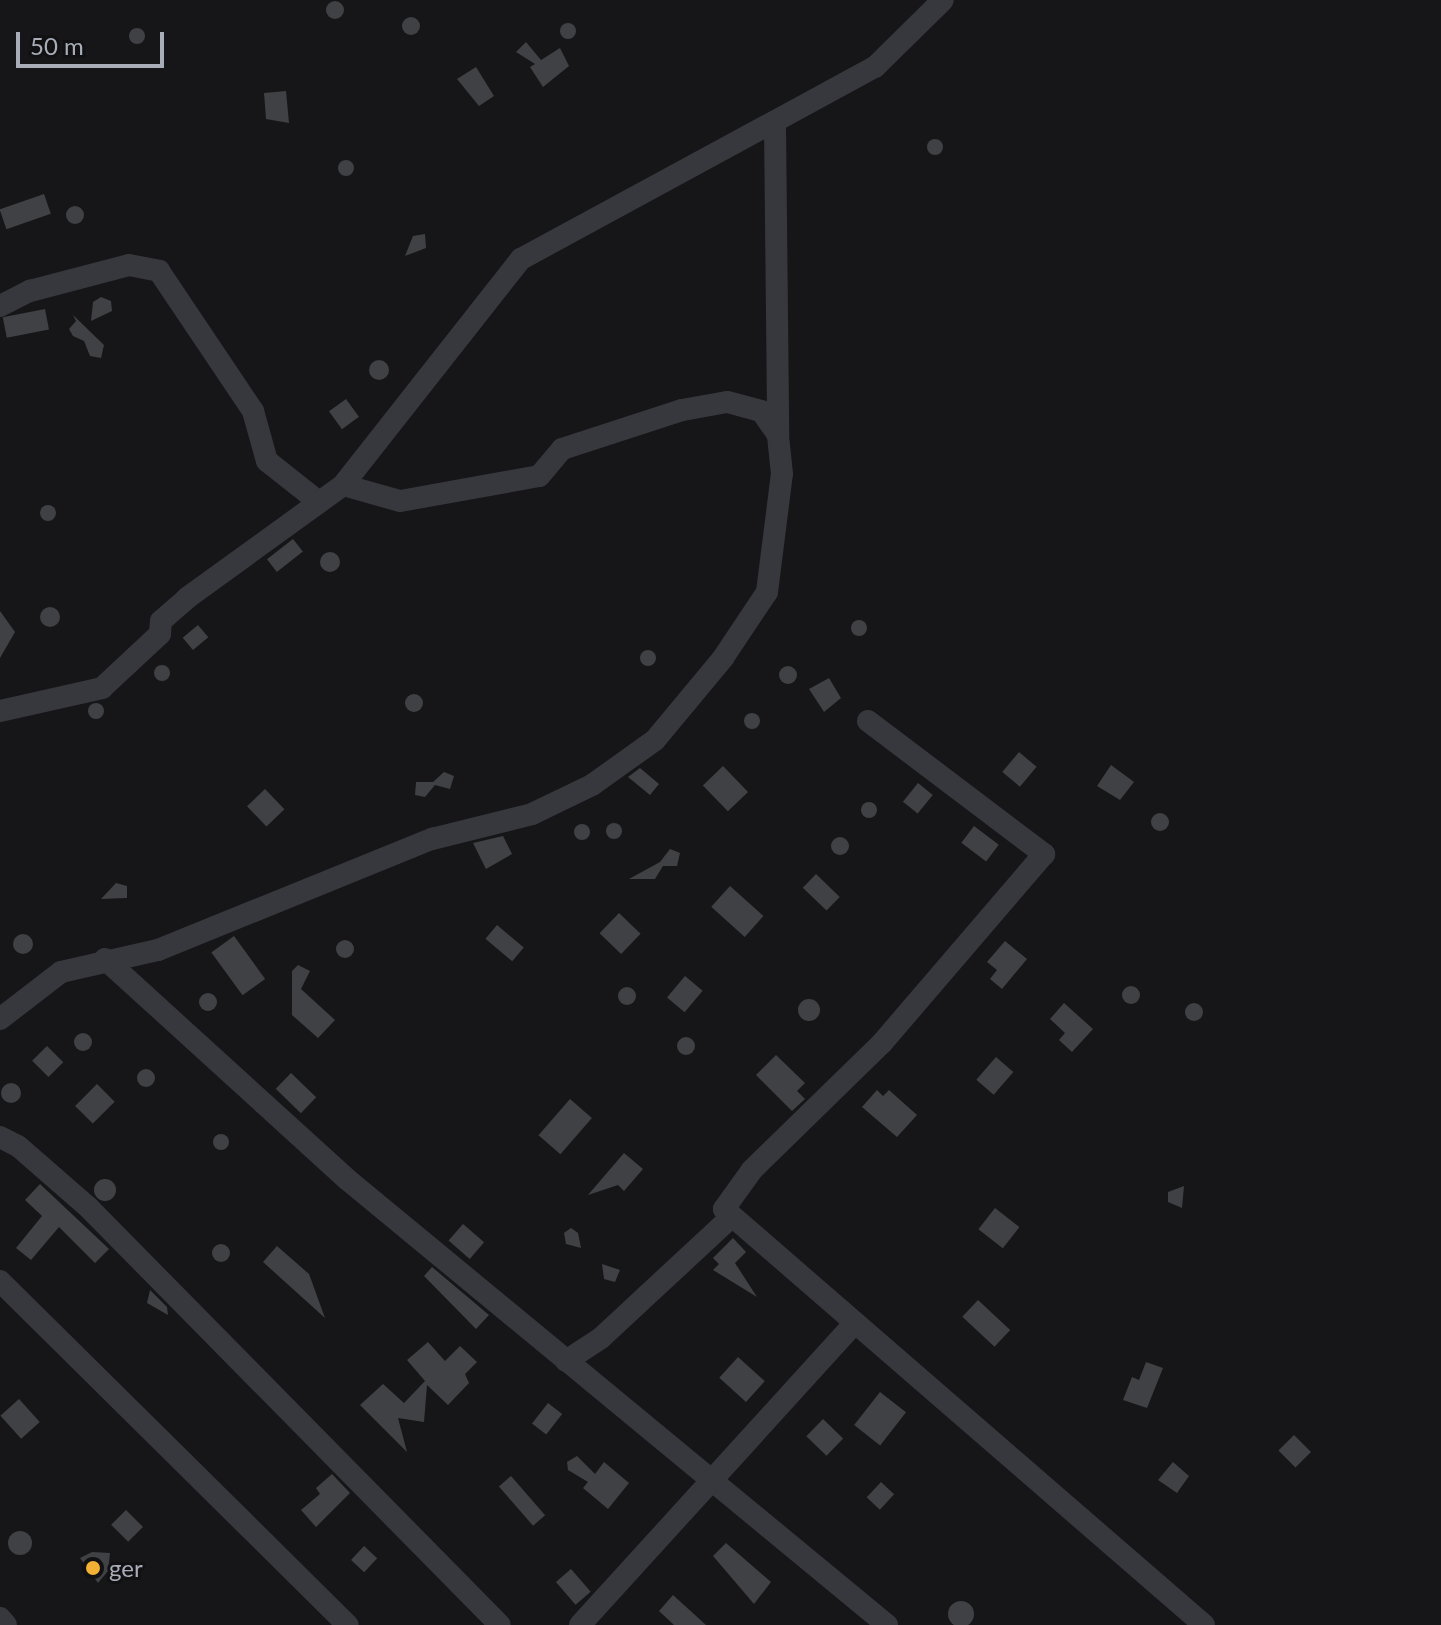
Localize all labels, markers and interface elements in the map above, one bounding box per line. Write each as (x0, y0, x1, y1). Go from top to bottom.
scale bar (20, 16, 168, 66)
text: 50 m (30, 31, 84, 60)
place label: ger (109, 1554, 143, 1582)
marker: ger (84, 1559, 102, 1577)

